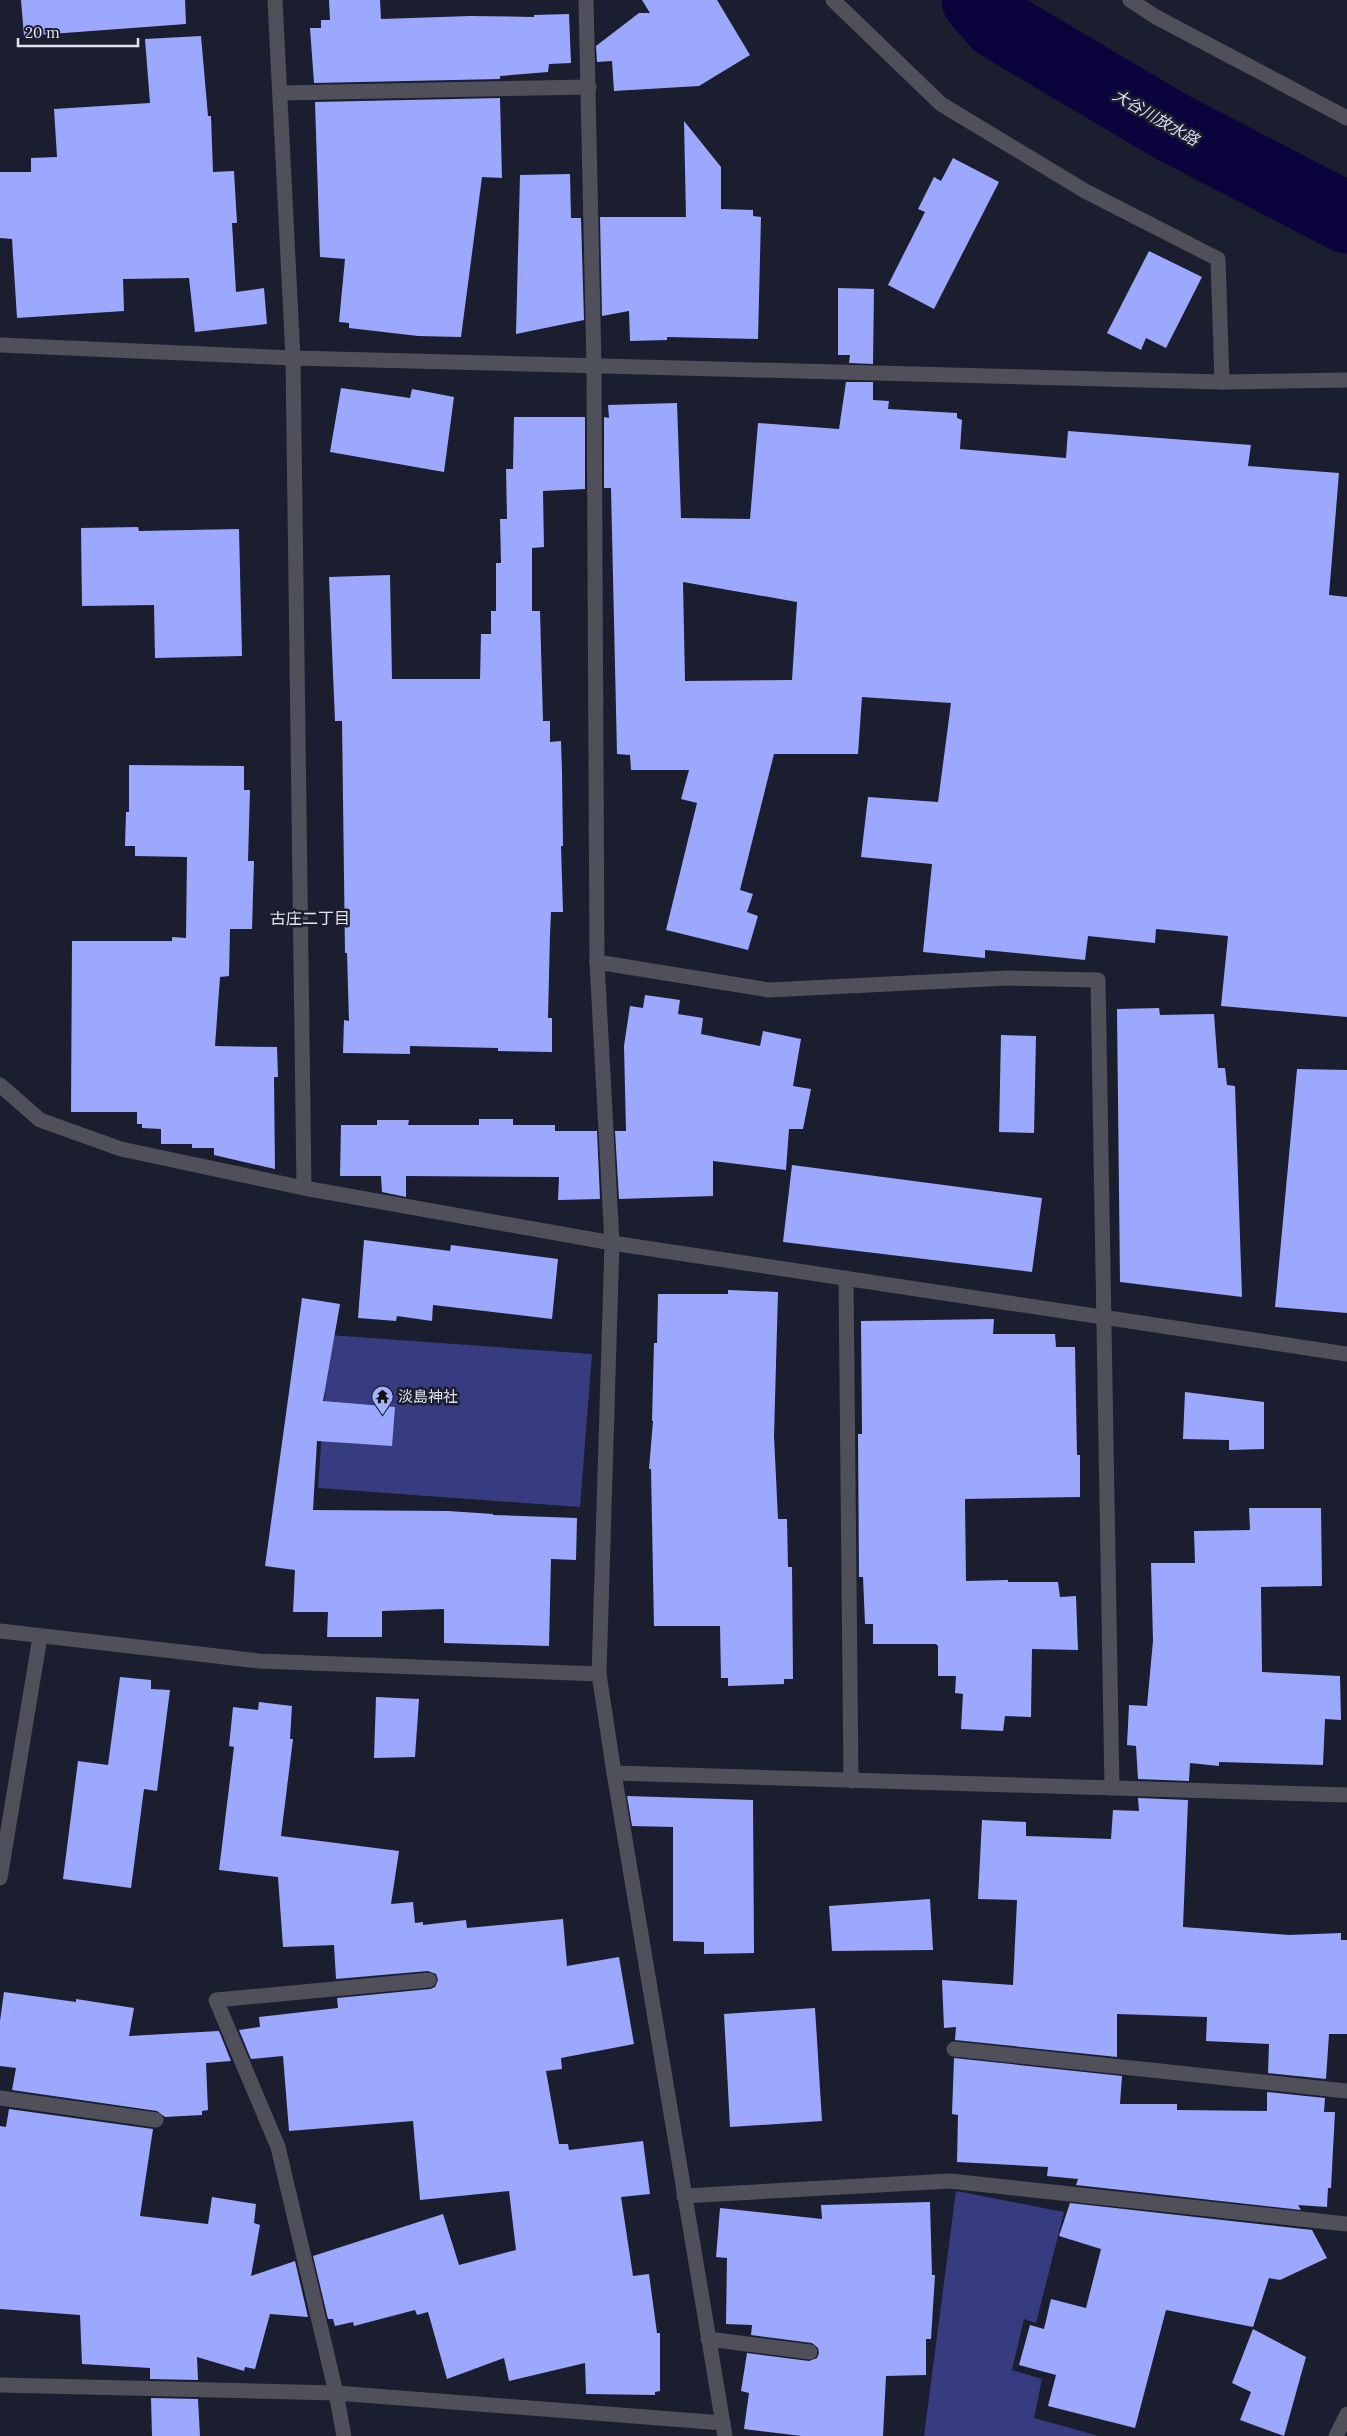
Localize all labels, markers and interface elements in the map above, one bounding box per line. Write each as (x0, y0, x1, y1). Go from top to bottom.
scale bar (18, 15, 138, 47)
text: 20 m (25, 23, 60, 42)
water label: 大谷川放水路 (1109, 84, 1204, 151)
district label: 古庄二丁目 (270, 908, 350, 928)
temple icon: 淡島神社 (370, 1385, 394, 1416)
place label: 淡島神社 (398, 1387, 458, 1406)

